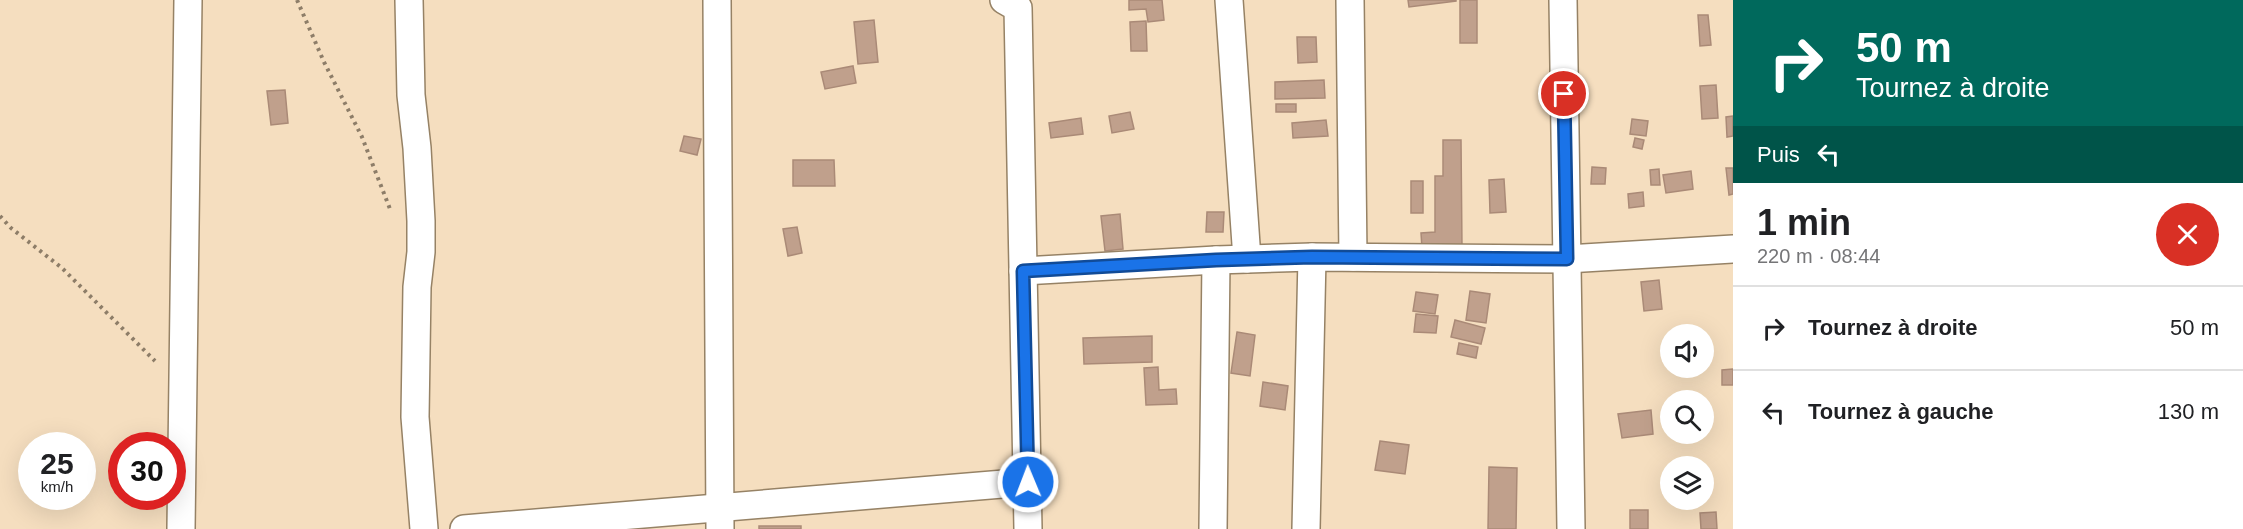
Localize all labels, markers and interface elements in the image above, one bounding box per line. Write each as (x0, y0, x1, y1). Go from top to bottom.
icon: right (1757, 24, 1835, 102)
text: 50 m (1856, 24, 1952, 71)
pin (1538, 68, 1589, 119)
text: Tournez à droite (1856, 73, 2050, 103)
icon: arrive (1547, 77, 1580, 110)
icon: left (1812, 138, 1845, 171)
text: Puis (1757, 142, 1800, 167)
text: 1 min (1757, 202, 1851, 243)
button: close (2156, 203, 2219, 266)
text: 220 m · 08:44 (1757, 245, 1880, 267)
icon: right (1757, 312, 1790, 345)
text: Tournez à droite (1808, 315, 1978, 340)
text: 50 m (2170, 315, 2219, 340)
map controls (1660, 324, 1714, 510)
button: sound (1660, 324, 1714, 378)
button: search (1660, 390, 1714, 444)
icon: left (1757, 396, 1790, 429)
text: Tournez à gauche (1808, 399, 1993, 424)
text: 130 m (2158, 399, 2219, 424)
speed limit sign: 30 (108, 432, 186, 510)
text: 25 (40, 447, 74, 480)
position arrow (996, 450, 1060, 514)
button: layers (1660, 456, 1714, 510)
text: km/h (41, 478, 73, 495)

